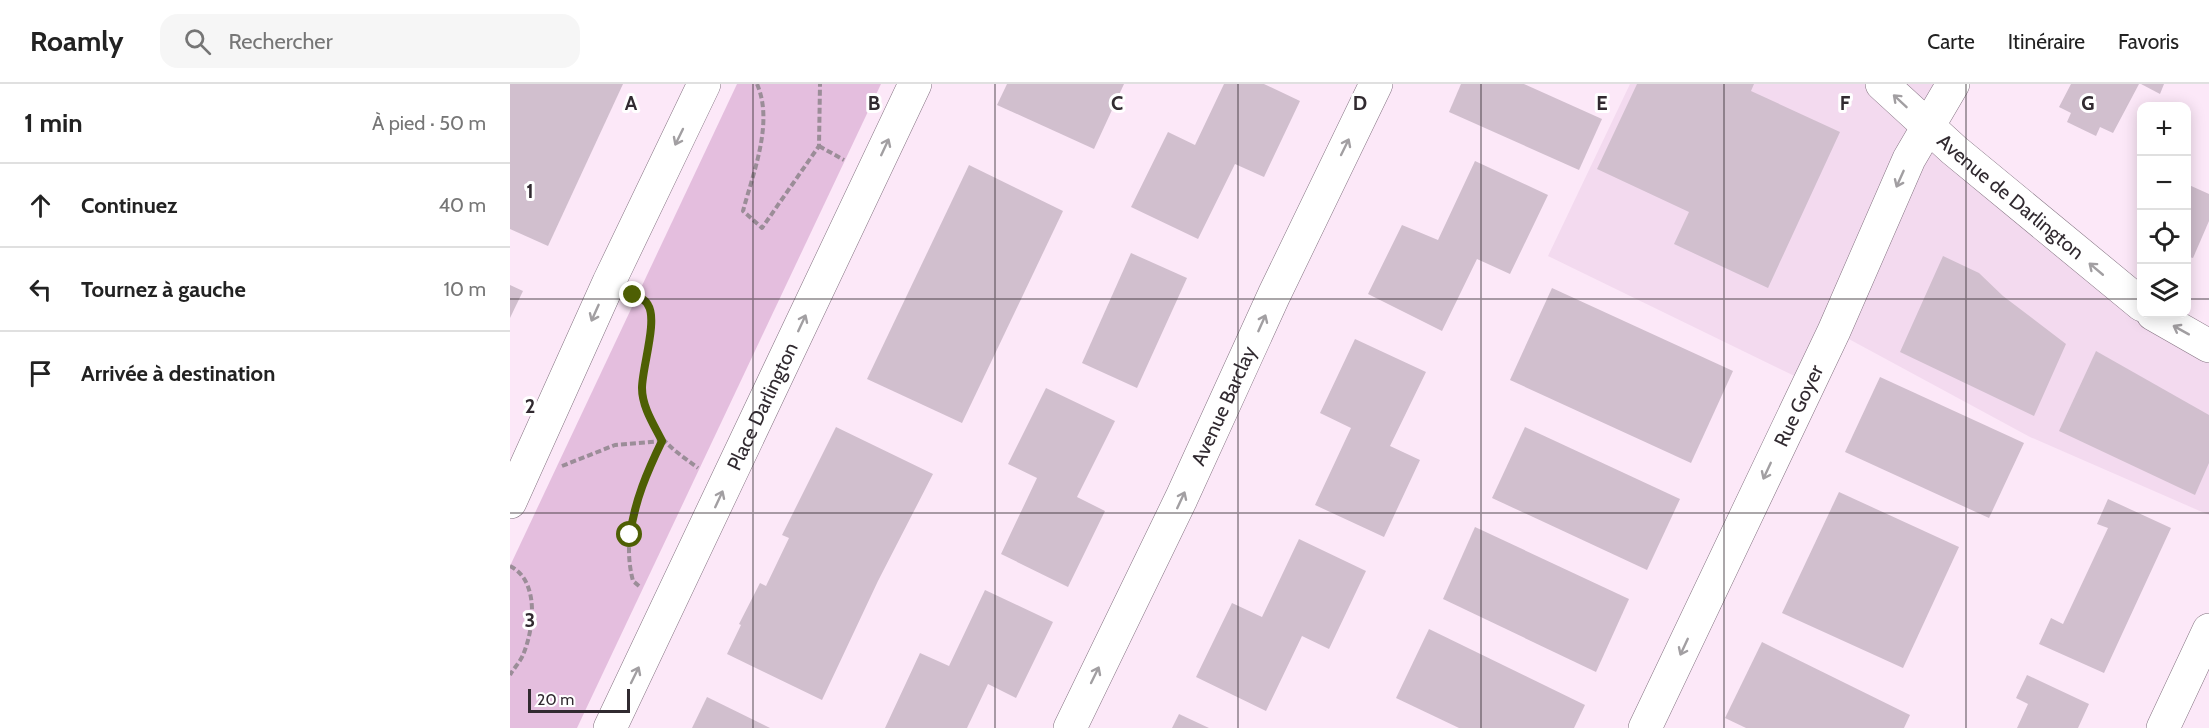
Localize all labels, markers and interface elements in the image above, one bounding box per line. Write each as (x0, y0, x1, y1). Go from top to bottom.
search box (160, 14, 580, 68)
text: Roamly (30, 24, 124, 58)
icon: search (181, 25, 214, 58)
text: Rechercher (229, 28, 333, 55)
text: Carte (1927, 29, 1975, 54)
text: Itinéraire (2008, 29, 2085, 54)
text: Favoris (2118, 29, 2179, 54)
text: A (625, 91, 638, 115)
text: B (868, 91, 880, 115)
text: C (1111, 91, 1123, 115)
text: D (1353, 91, 1367, 115)
text: E (1596, 91, 1608, 115)
text: F (1840, 91, 1851, 115)
text: G (2081, 91, 2095, 115)
one-way arrow (1892, 94, 1907, 108)
map controls (2137, 102, 2191, 318)
button: + (2137, 102, 2191, 156)
text: 1 min (24, 107, 83, 139)
text: À pied · 50 m (372, 111, 486, 135)
one-way arrow (672, 127, 684, 145)
street label: Avenue de Darlington (1932, 129, 2089, 264)
one-way arrow (880, 138, 892, 156)
one-way arrow (1340, 138, 1352, 156)
button: − (2137, 156, 2191, 210)
one-way arrow (1894, 169, 1905, 187)
text: 1 (526, 179, 534, 203)
icon: ahead (24, 189, 57, 222)
text: Continuez (81, 192, 178, 219)
text: 40 m (438, 193, 486, 217)
button: locate (2137, 210, 2191, 264)
one-way arrow (2088, 262, 2104, 275)
button: layers (2137, 264, 2191, 318)
icon: left (24, 273, 57, 306)
text: Tournez à gauche (81, 276, 246, 303)
text: 10 m (443, 277, 486, 301)
route end (619, 281, 645, 307)
one-way arrow (589, 304, 600, 322)
one-way arrow (797, 314, 809, 332)
one-way arrow (1256, 314, 1268, 332)
one-way arrow (2172, 324, 2190, 335)
street label: Place Darlington (722, 338, 803, 474)
street label: Avenue Barclay (1186, 342, 1261, 469)
icon: arrive (24, 357, 57, 390)
text: Arrivée à destination (81, 360, 275, 387)
street label: Rue Goyer (1769, 360, 1828, 450)
text: 2 (525, 394, 535, 418)
one-way arrow (1761, 461, 1773, 479)
one-way arrow (714, 491, 726, 509)
one-way arrow (1175, 492, 1187, 510)
route start (616, 521, 642, 547)
text: 3 (525, 608, 535, 632)
one-way arrow (1677, 637, 1689, 655)
one-way arrow (630, 667, 642, 685)
one-way arrow (1090, 667, 1102, 685)
scale bar (528, 686, 630, 714)
text: 20 m (537, 690, 574, 709)

